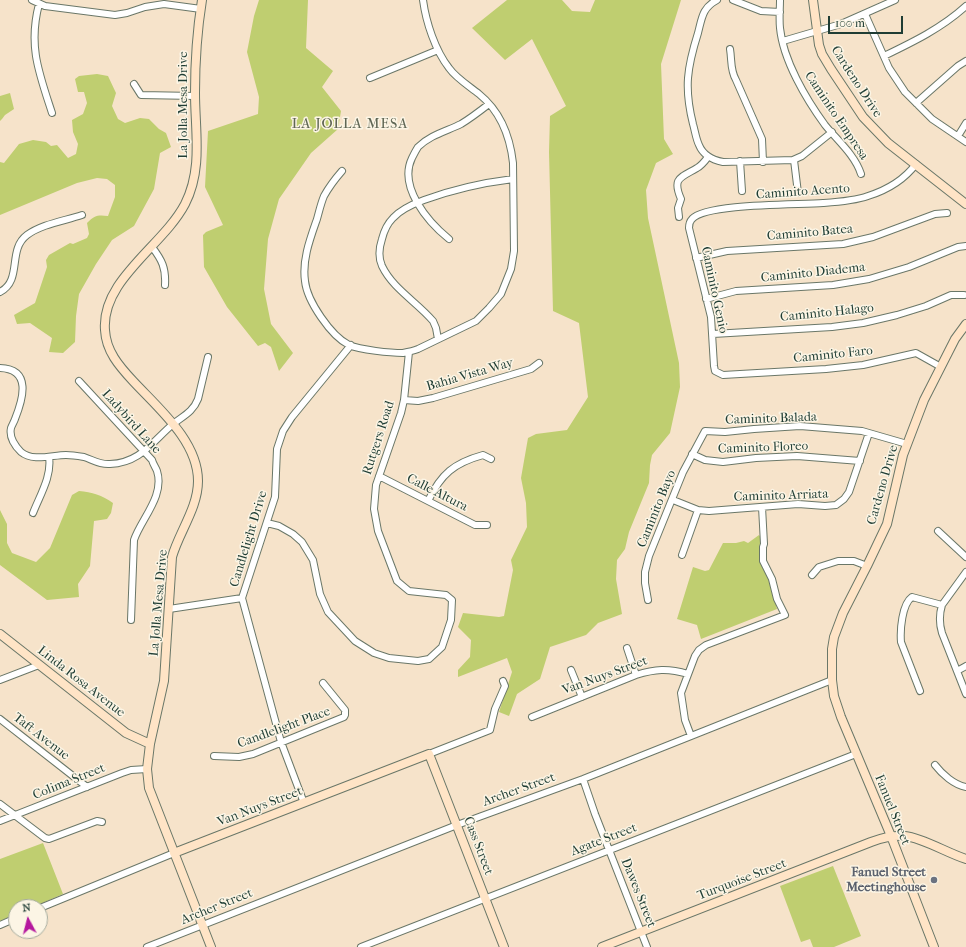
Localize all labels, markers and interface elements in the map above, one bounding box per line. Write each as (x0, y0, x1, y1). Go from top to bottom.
scale bar (830, 8, 905, 34)
text: 100 m (835, 16, 865, 30)
street label: Cardeno Drive (827, 43, 885, 121)
street label: La Jolla Mesa Drive (176, 51, 192, 159)
street label: Caminito Empresa (801, 69, 871, 163)
district label: LA JOLLA MESA (292, 117, 408, 133)
street label: Caminito Acento (756, 181, 850, 203)
street label: Caminito Batea (766, 221, 854, 245)
street label: Caminito Genio (697, 245, 731, 335)
street label: Caminito Diadema (760, 260, 866, 286)
street label: Caminito Halago (779, 300, 875, 326)
street label: Caminito Faro (793, 343, 873, 367)
street label: Bahia Vista Way (425, 355, 515, 395)
street label: Ladybird Lane (98, 387, 164, 457)
street label: Rutgers Road (360, 399, 398, 477)
street label: Caminito Balada (725, 410, 817, 428)
street label: Caminito Floreo (718, 439, 808, 457)
street label: Cardeno Drive (864, 443, 902, 527)
street label: Caminito Bayo (634, 468, 680, 550)
street label: Calle Altura (404, 471, 470, 515)
street label: Caminito Arriata (733, 487, 829, 505)
street label: Candlelight Drive (227, 489, 271, 589)
street label: La Jolla Mesa Drive (147, 549, 171, 657)
street label: Linda Rosa Avenue (34, 643, 128, 721)
street label: Van Nuys Street (560, 653, 650, 699)
street label: Candlelight Place (235, 704, 333, 752)
street label: Taft Avenue (10, 710, 72, 764)
street label: Colima Street (31, 760, 107, 804)
street label: Archer Street (481, 770, 557, 810)
street label: Fanuel Street (871, 772, 913, 848)
street label: Van Nuys Street (215, 784, 305, 830)
street label: Cass Street (460, 815, 496, 877)
street label: Agate Street (569, 820, 639, 860)
street label: Dawes Street (617, 856, 659, 930)
street label: Turquoise Street (695, 856, 789, 904)
place label: Fanuel Street Meetinghouse (846, 865, 926, 896)
marker: Fanuel Street Meetinghouse (929, 875, 939, 885)
street label: Archer Street (179, 886, 255, 928)
north arrow (8, 899, 48, 939)
text: N (22, 901, 32, 915)

